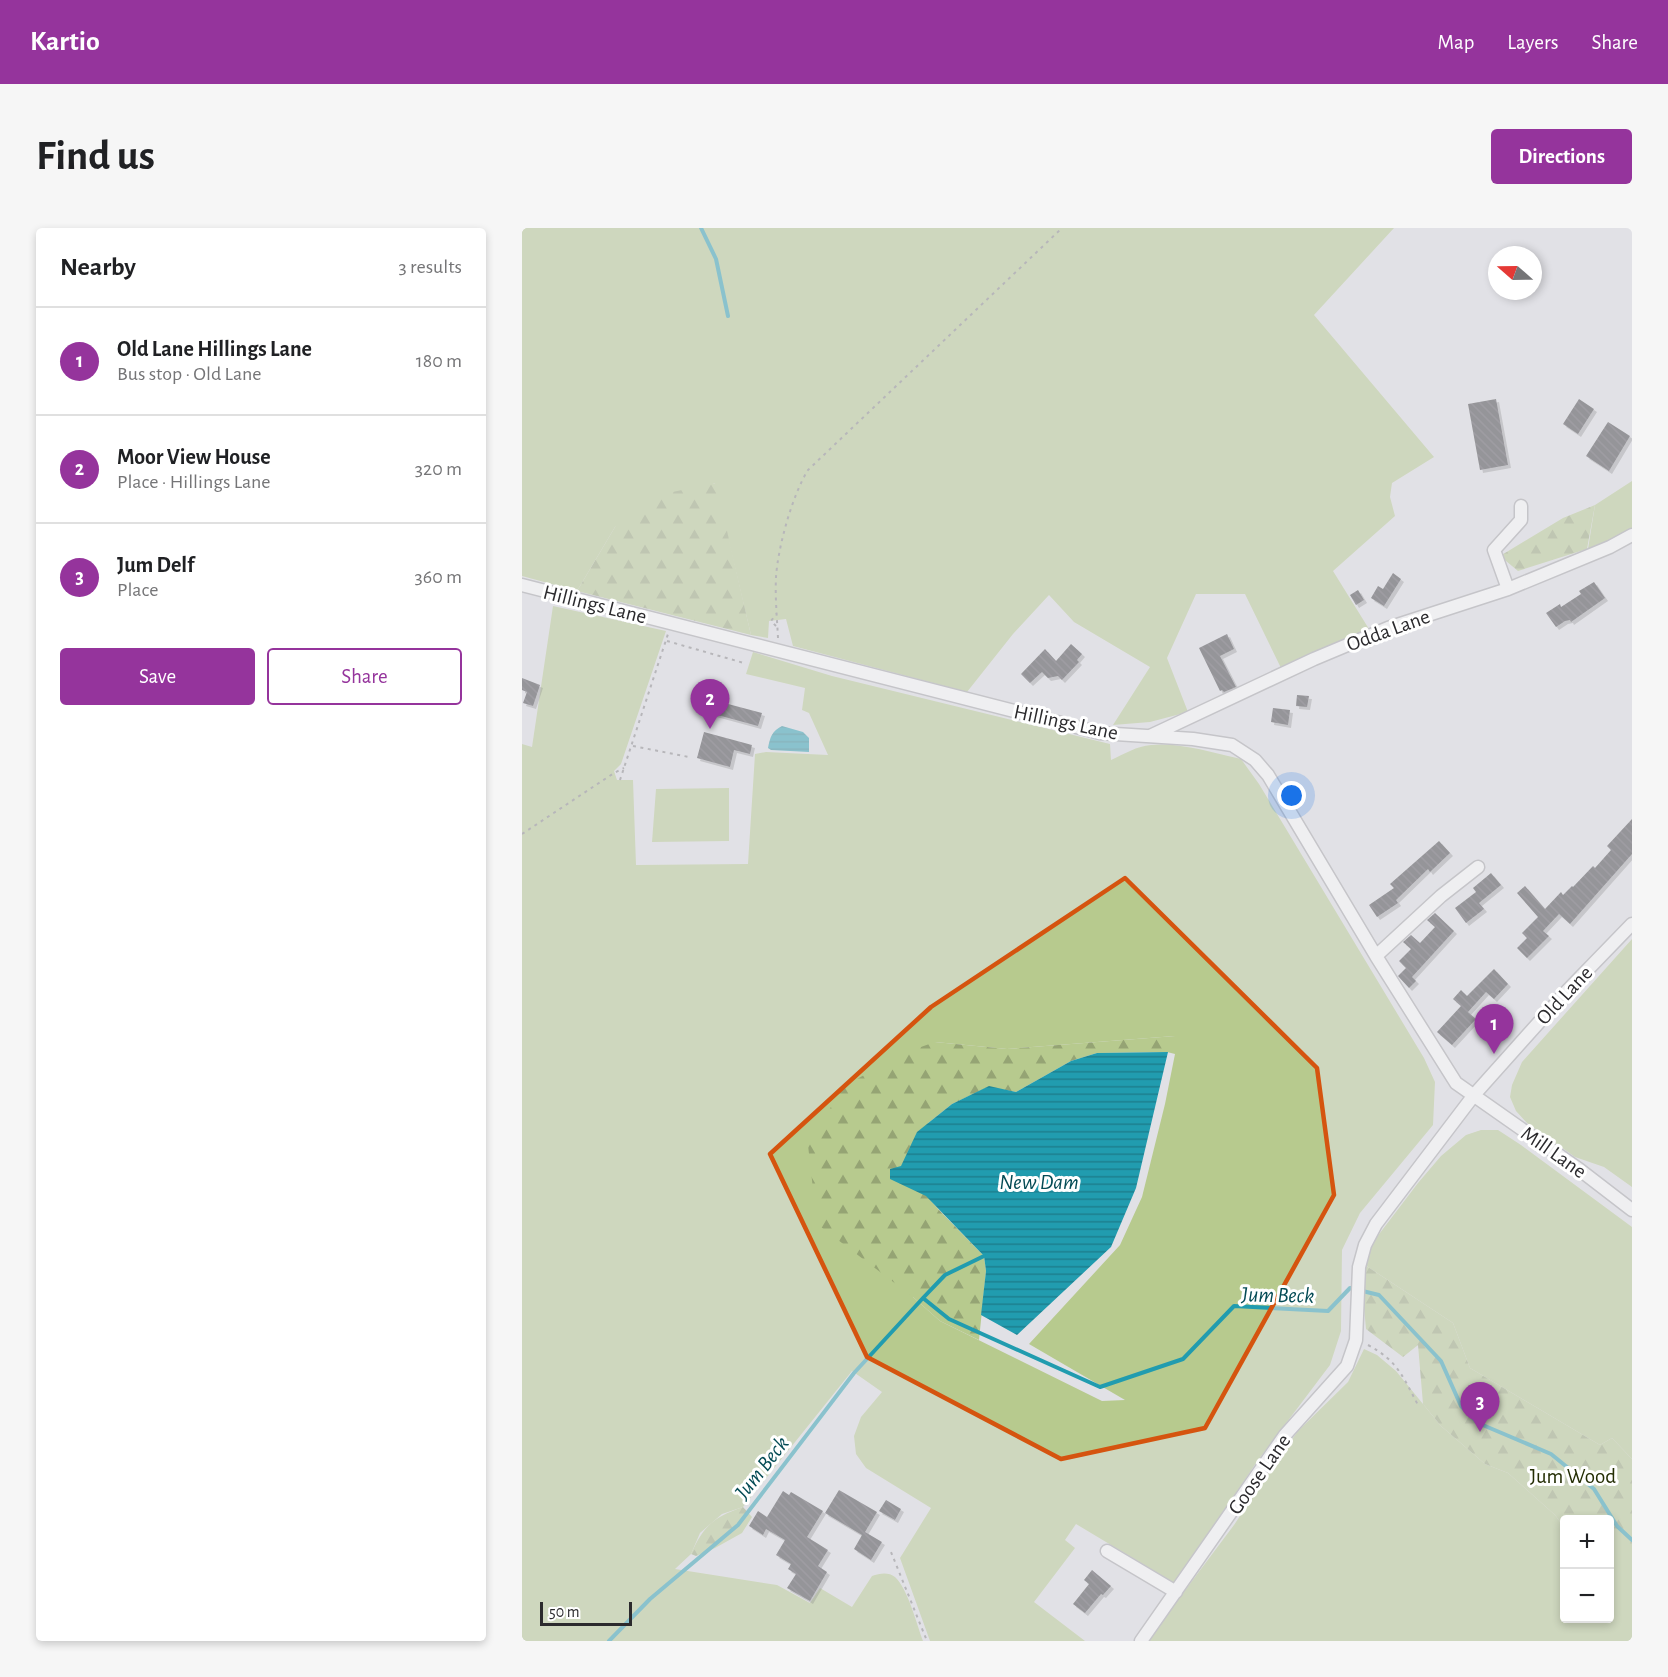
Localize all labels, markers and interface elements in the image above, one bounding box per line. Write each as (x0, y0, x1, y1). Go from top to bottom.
text: Kartio (30, 28, 100, 56)
text: Map (1438, 32, 1474, 53)
text: Layers (1507, 32, 1558, 53)
text: Share (1591, 32, 1638, 53)
button: Directions (1491, 129, 1632, 184)
text: Find us (36, 135, 155, 177)
north arrow (1488, 246, 1542, 300)
text: Nearby (60, 254, 136, 280)
text: 3 results (398, 257, 462, 277)
text: Old Lane Hillings Lane (117, 338, 312, 360)
text: 1 (76, 351, 83, 371)
text: 180 m (416, 351, 462, 371)
text: Bus stop · Old Lane (117, 364, 262, 384)
text: Moor View House (117, 446, 271, 468)
text: 2 (75, 459, 84, 479)
text: 320 m (415, 459, 462, 479)
text: Place · Hillings Lane (117, 472, 271, 492)
text: Jum Delf (117, 554, 194, 576)
text: 3 (75, 567, 84, 587)
text: 360 m (415, 567, 462, 587)
text: Place (117, 580, 158, 600)
street label: Hillings Lane (541, 581, 649, 627)
street label: Odda Lane (1344, 606, 1433, 655)
button: Save (60, 648, 255, 705)
button: Share (267, 648, 462, 705)
pin: 2 (690, 680, 729, 729)
street label: Hillings Lane (1012, 701, 1120, 744)
your location (1277, 781, 1306, 810)
street label: Old Lane (1532, 962, 1596, 1029)
pin: 1 (1474, 1004, 1514, 1054)
street label: Mill Lane (1517, 1123, 1590, 1182)
water label: New Dam (999, 1171, 1079, 1193)
water label: Jum Beck (1240, 1283, 1314, 1307)
pin: 3 (1460, 1382, 1500, 1432)
street label: Goose Lane (1224, 1430, 1295, 1518)
water label: Jum Beck (730, 1432, 793, 1504)
park label: Jum Wood (1530, 1466, 1616, 1487)
map controls (1560, 1515, 1614, 1623)
button: + (1560, 1515, 1614, 1569)
button: − (1560, 1569, 1614, 1623)
scale bar (540, 1599, 632, 1626)
text: 50 m (549, 1604, 580, 1620)

